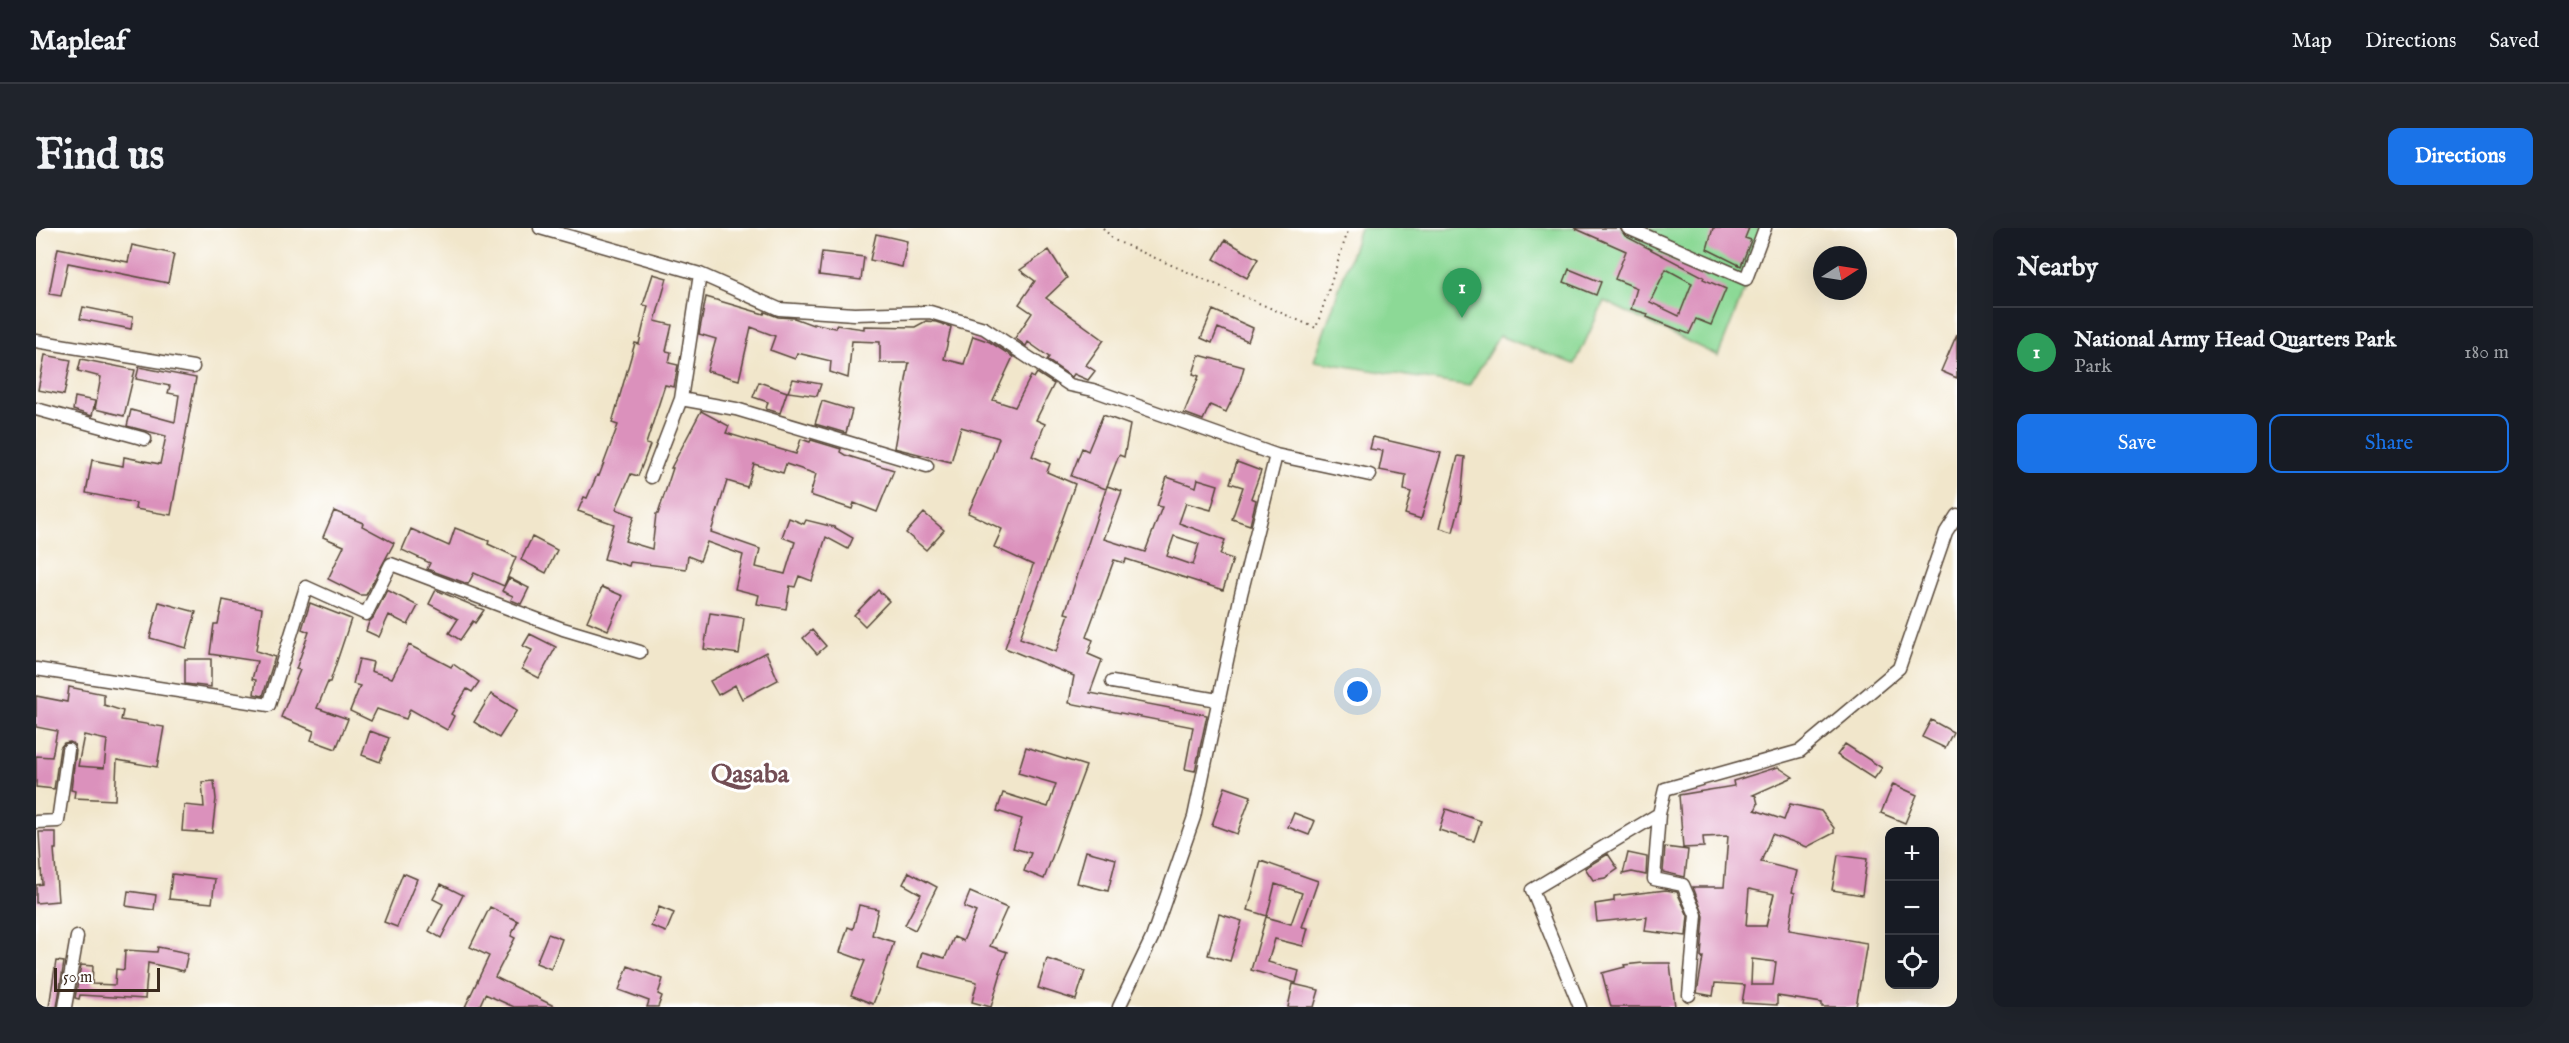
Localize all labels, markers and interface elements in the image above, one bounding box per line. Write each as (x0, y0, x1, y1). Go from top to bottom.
text: Mapleaf (30, 24, 126, 59)
text: Map (2292, 28, 2332, 55)
text: Directions (2365, 28, 2456, 55)
text: Saved (2489, 28, 2539, 55)
button: Directions (2388, 128, 2533, 185)
text: Find us (36, 130, 164, 183)
north arrow (1813, 246, 1867, 300)
text: Nearby (2017, 251, 2098, 284)
pin: 1 (1442, 268, 1482, 318)
text: National Army Head Quarters Park (2074, 326, 2396, 354)
text: 1 (2033, 340, 2040, 365)
text: 180 m (2464, 340, 2509, 365)
text: Park (2074, 354, 2112, 379)
button: Save (2017, 414, 2257, 473)
button: Share (2269, 414, 2509, 473)
your location (1343, 677, 1372, 706)
district label: Qasaba (711, 758, 790, 791)
map controls (1885, 827, 1939, 989)
button: + (1885, 827, 1939, 881)
button: − (1885, 881, 1939, 935)
button: locate (1885, 935, 1939, 989)
scale bar (54, 965, 160, 992)
text: 50 m (63, 968, 92, 988)

